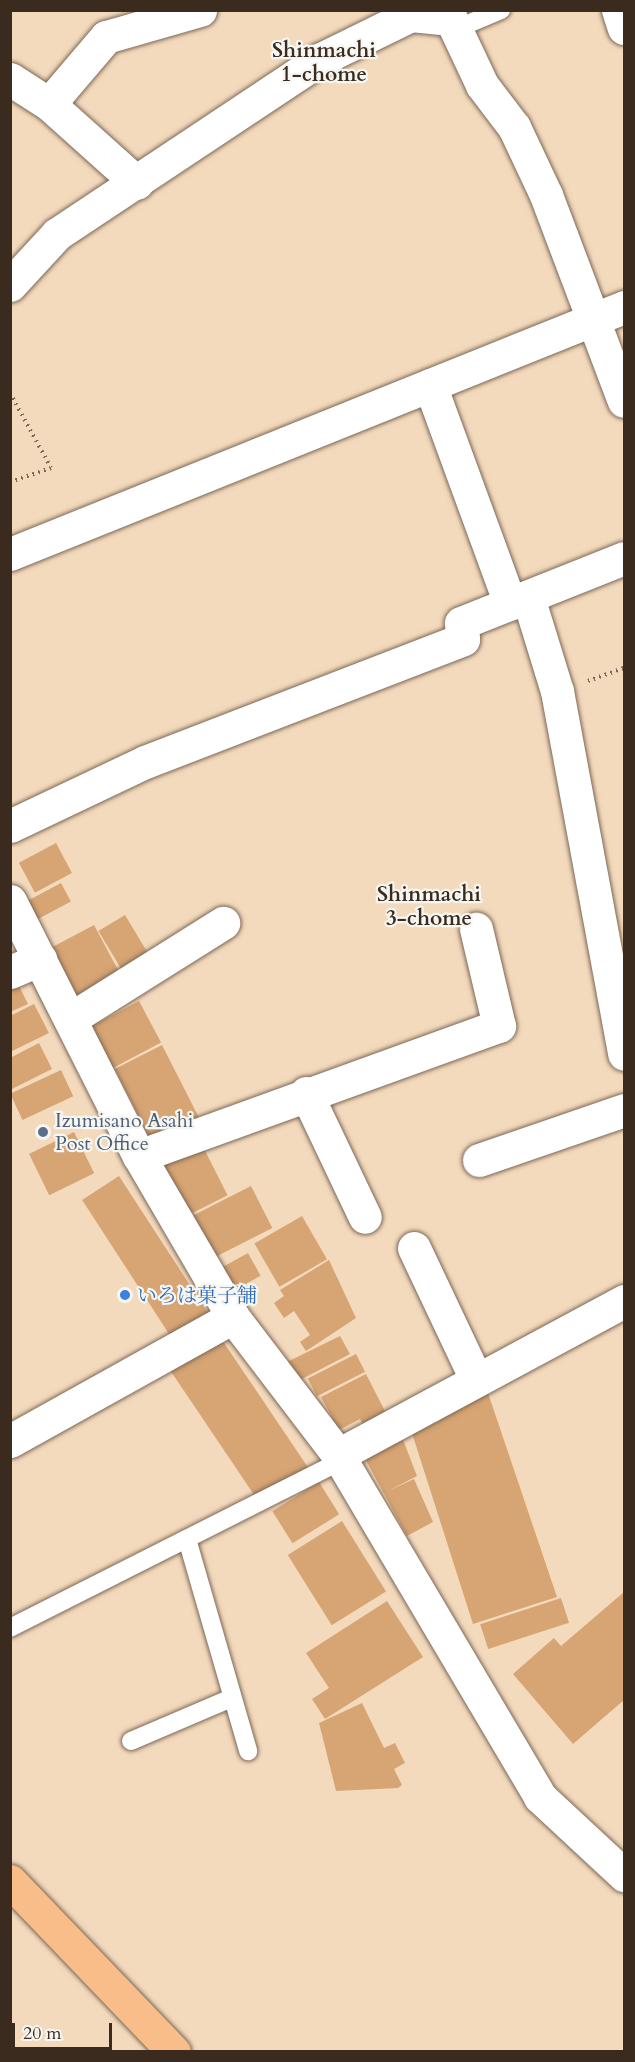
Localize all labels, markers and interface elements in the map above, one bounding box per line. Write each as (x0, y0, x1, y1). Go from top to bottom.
district label: Shinmachi 1-chome (272, 38, 376, 88)
district label: Shinmachi 3-chome (377, 882, 481, 932)
place label: Izumisano Asahi Post Office (55, 1108, 193, 1155)
marker: Izumisano Asahi Post Office (36, 1125, 50, 1139)
place label: いろは菓子舗 (137, 1283, 257, 1307)
marker: いろは菓子舗 (118, 1288, 132, 1302)
scale bar (15, 2011, 116, 2049)
text: 20 m (23, 2021, 62, 2046)

